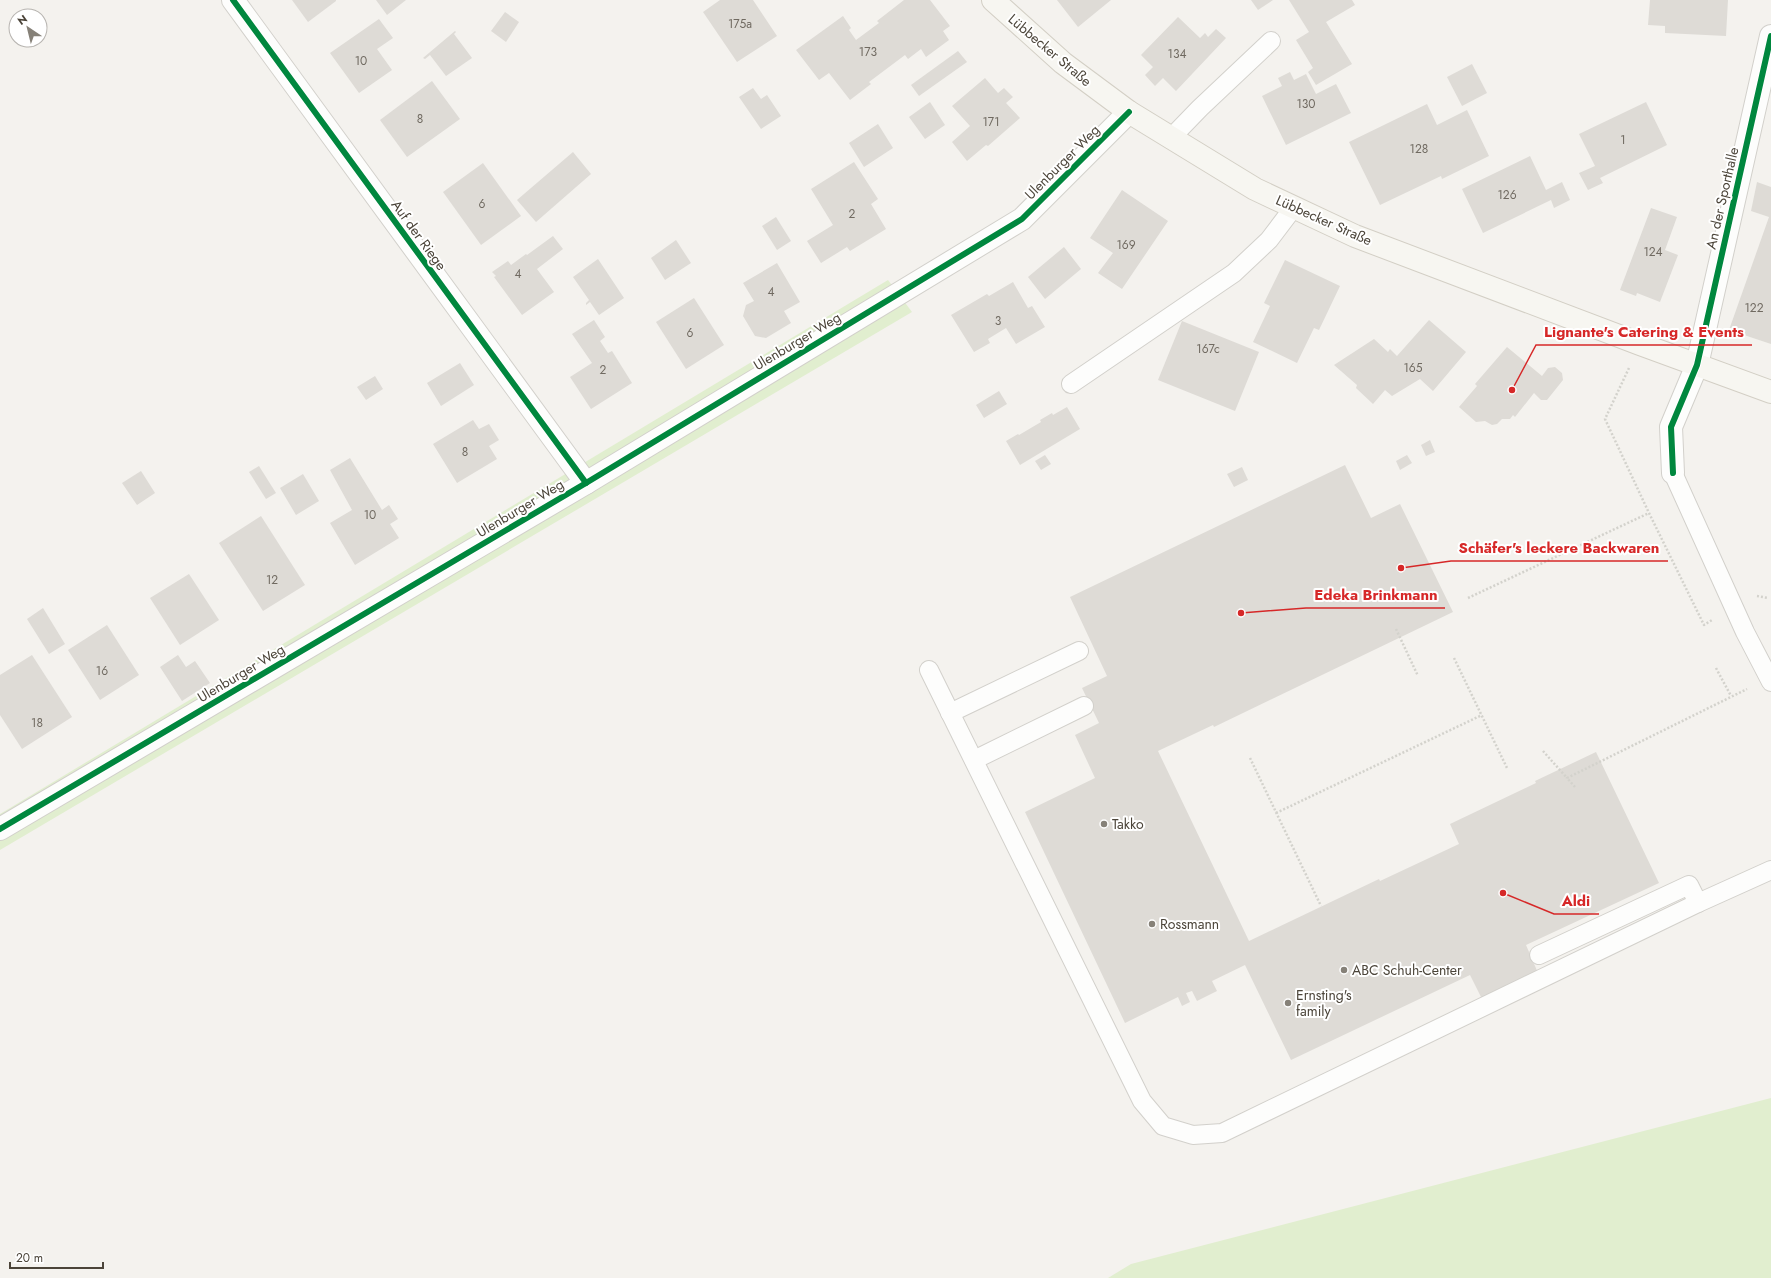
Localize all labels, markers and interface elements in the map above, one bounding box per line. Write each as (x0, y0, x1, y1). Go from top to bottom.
north arrow (8, 8, 48, 48)
street label: Lübbecker Straße (1004, 9, 1096, 91)
text: N (14, 11, 30, 29)
house number: 175a (728, 15, 752, 33)
house number: 173 (859, 43, 878, 61)
house number: 134 (1168, 45, 1186, 63)
house number: 10 (355, 52, 367, 70)
house number: 130 (1296, 95, 1316, 113)
house number: 8 (417, 110, 423, 128)
house number: 171 (982, 113, 1000, 131)
street label: Ulenburger Weg (1020, 120, 1104, 204)
house number: 1 (1620, 131, 1626, 149)
house number: 128 (1410, 140, 1428, 158)
street label: An der Sporthalle (1701, 145, 1743, 251)
house number: 126 (1497, 186, 1517, 204)
street label: Lübbecker Straße (1273, 190, 1375, 250)
house number: 6 (479, 195, 486, 213)
street label: Auf der Riege (387, 196, 451, 274)
house number: 2 (849, 205, 856, 223)
house number: 169 (1116, 236, 1136, 254)
house number: 124 (1643, 243, 1663, 261)
house number: 4 (515, 265, 522, 283)
house number: 4 (768, 283, 775, 301)
house number: 122 (1744, 299, 1764, 317)
street label: Ulenburger Weg (750, 307, 844, 375)
house number: 3 (995, 312, 1002, 330)
callout: Lignante's Catering & Events (1536, 318, 1752, 345)
text: Lignante's Catering & Events (1544, 321, 1744, 343)
house number: 6 (687, 324, 694, 342)
house number: 167c (1196, 340, 1220, 358)
house number: 165 (1403, 359, 1423, 377)
house number: 2 (600, 361, 607, 379)
house number: 8 (462, 443, 468, 461)
street label: Ulenburger Weg (473, 474, 567, 542)
house number: 10 (364, 506, 376, 524)
callout: Schäfer's leckere Backwaren (1451, 534, 1668, 561)
text: Schäfer's leckere Backwaren (1459, 537, 1659, 559)
house number: 12 (266, 571, 278, 589)
callout: Edeka Brinkmann (1306, 581, 1445, 608)
text: Edeka Brinkmann (1314, 584, 1438, 606)
street label: Ulenburger Weg (194, 639, 288, 707)
house number: 16 (96, 662, 108, 680)
house number: 18 (31, 714, 43, 732)
place label: Takko (1112, 814, 1144, 834)
marker: Takko (1099, 819, 1109, 829)
callout: Aldi (1554, 887, 1599, 914)
text: Aldi (1561, 890, 1590, 912)
place label: Rossmann (1160, 914, 1219, 934)
marker: Rossmann (1147, 919, 1157, 929)
place label: ABC Schuh-Center (1352, 960, 1462, 980)
marker: ABC Schuh-Center (1339, 965, 1349, 975)
place label: Ernsting's family (1296, 985, 1352, 1021)
marker: Ernsting's family (1283, 998, 1293, 1008)
scale bar (10, 1244, 103, 1270)
text: 20 m (16, 1249, 43, 1267)

